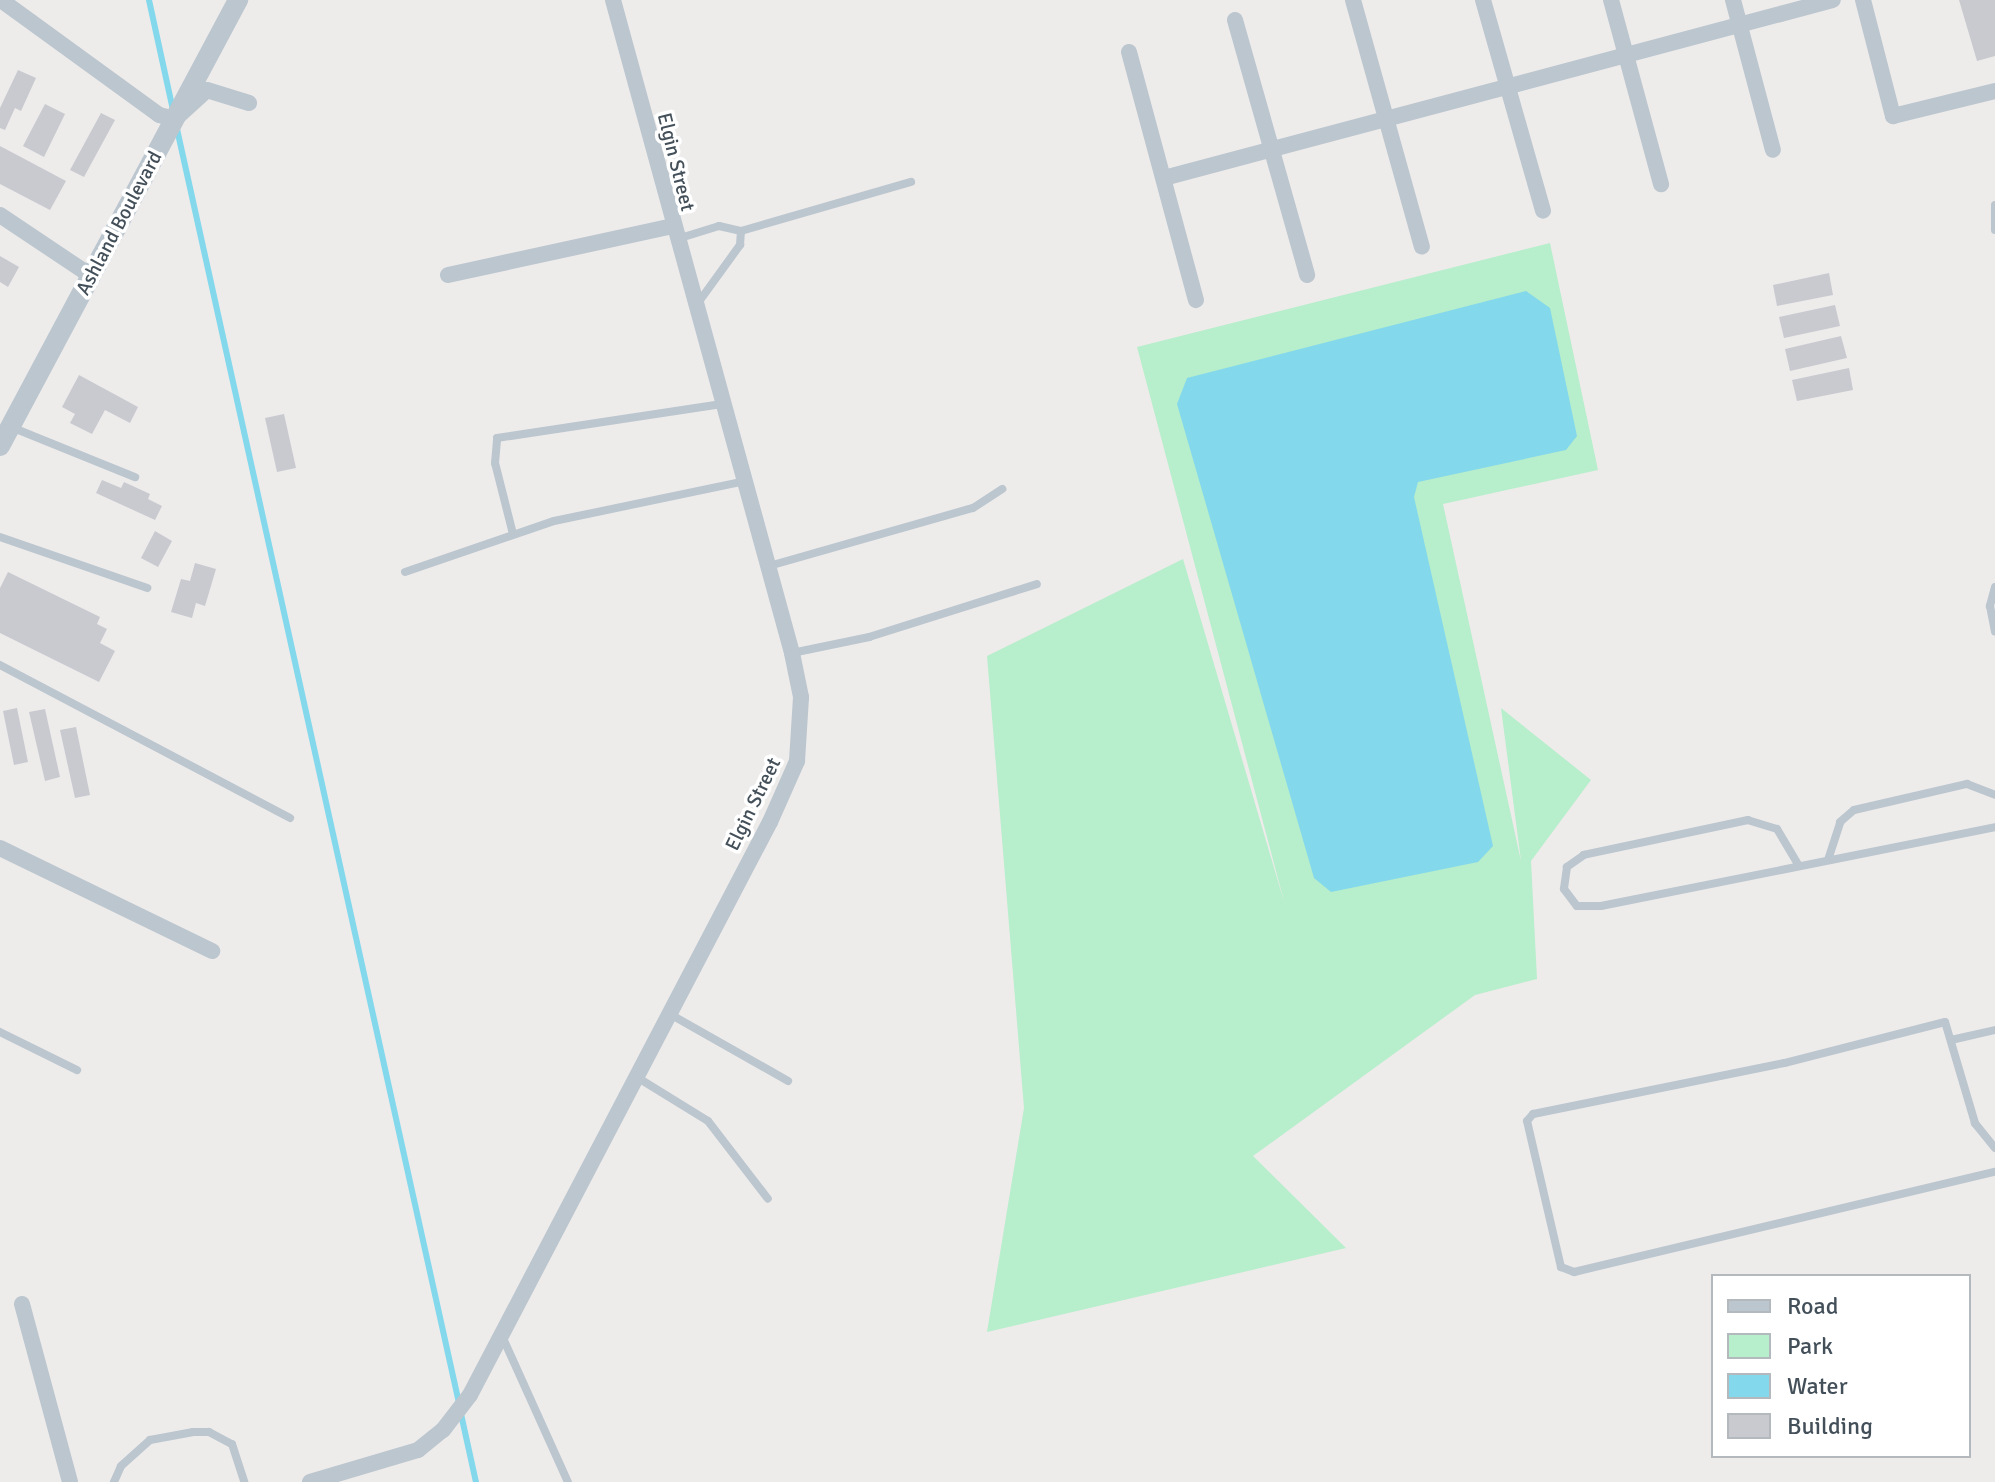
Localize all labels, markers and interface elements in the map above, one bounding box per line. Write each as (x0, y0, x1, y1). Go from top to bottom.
street label: Elgin Street (652, 110, 700, 214)
street label: Ashland Boulevard (71, 147, 167, 299)
street label: Elgin Street (720, 754, 786, 854)
legend (1711, 1274, 1971, 1458)
text: Road (1787, 1291, 1838, 1321)
text: Park (1787, 1331, 1833, 1361)
text: Water (1787, 1371, 1847, 1401)
text: Building (1787, 1411, 1873, 1441)

